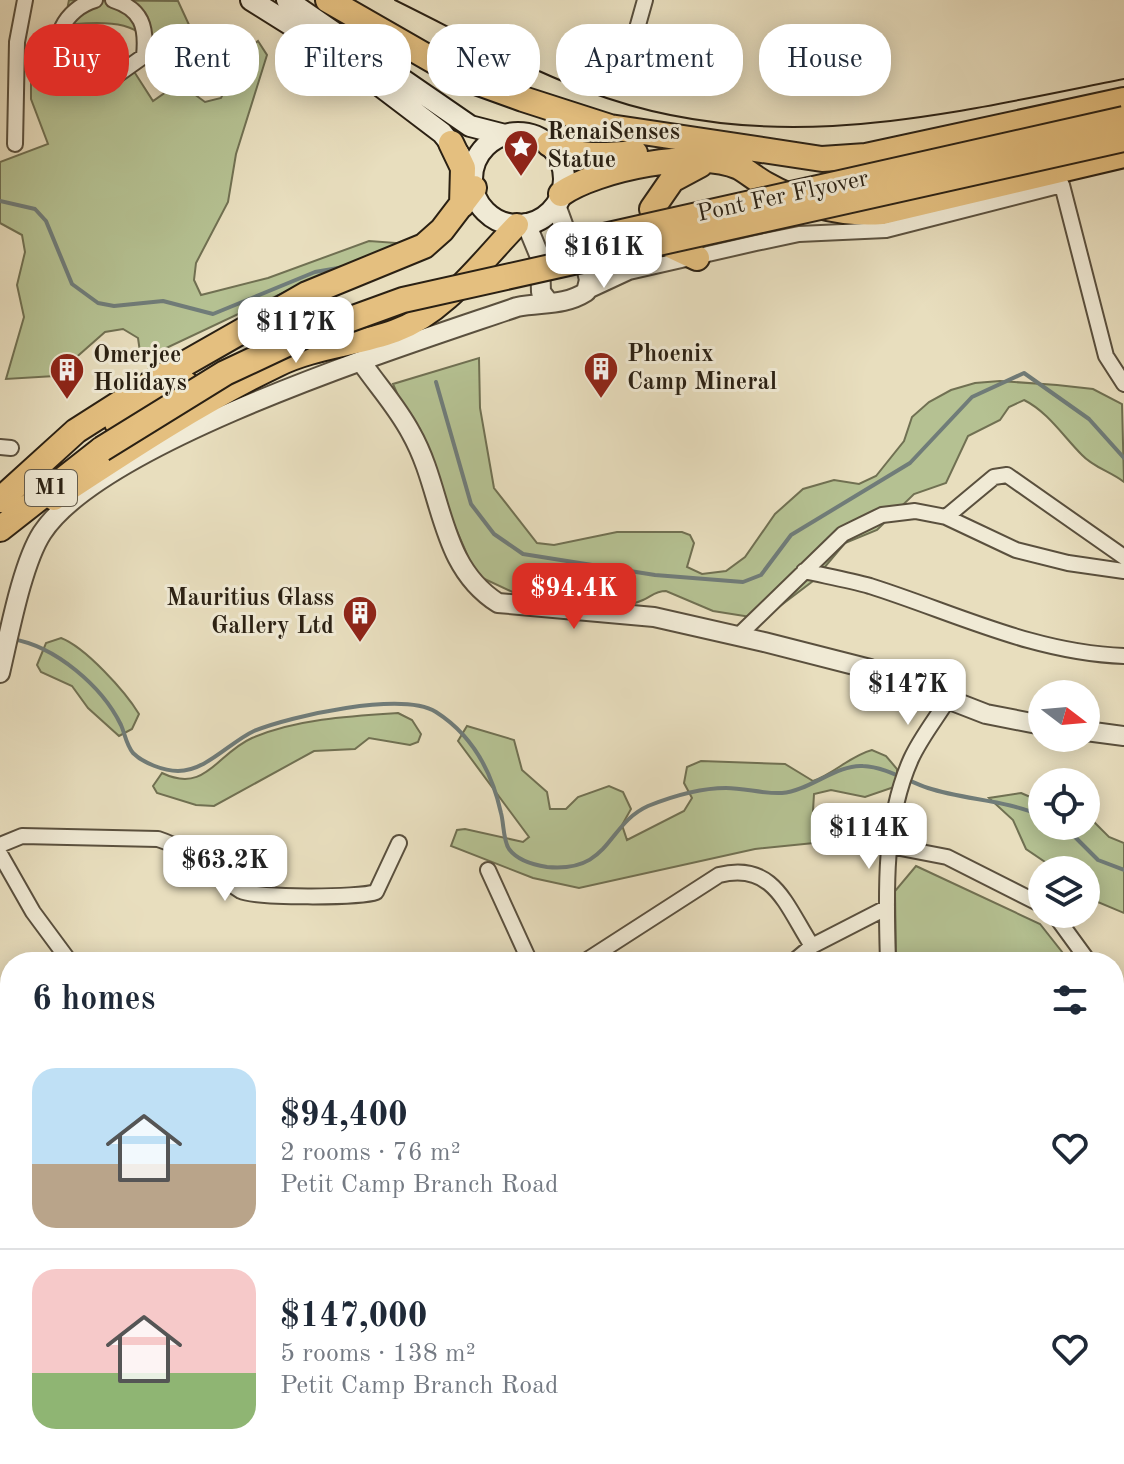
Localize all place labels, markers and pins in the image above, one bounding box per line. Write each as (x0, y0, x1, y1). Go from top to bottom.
place label: RenaiSenses Statue (547, 121, 680, 173)
place icon: RenaiSenses Statue (502, 128, 540, 178)
pin: $161K (548, 222, 660, 290)
pin: $117K (240, 297, 352, 365)
place label: Phoenix Camp Mineral (627, 343, 777, 395)
place label: Omerjee Holidays (93, 344, 187, 396)
building icon: Phoenix Camp Mineral (582, 350, 620, 400)
building icon: Omerjee Holidays (48, 351, 86, 401)
pin: $94.4K (509, 563, 639, 631)
place label: Mauritius Glass Gallery Ltd (166, 587, 334, 639)
building icon: Mauritius Glass Gallery Ltd (341, 594, 379, 644)
pin: $147K (852, 659, 964, 727)
pin: $114K (813, 803, 925, 871)
pin: $63.2K (160, 835, 290, 903)

